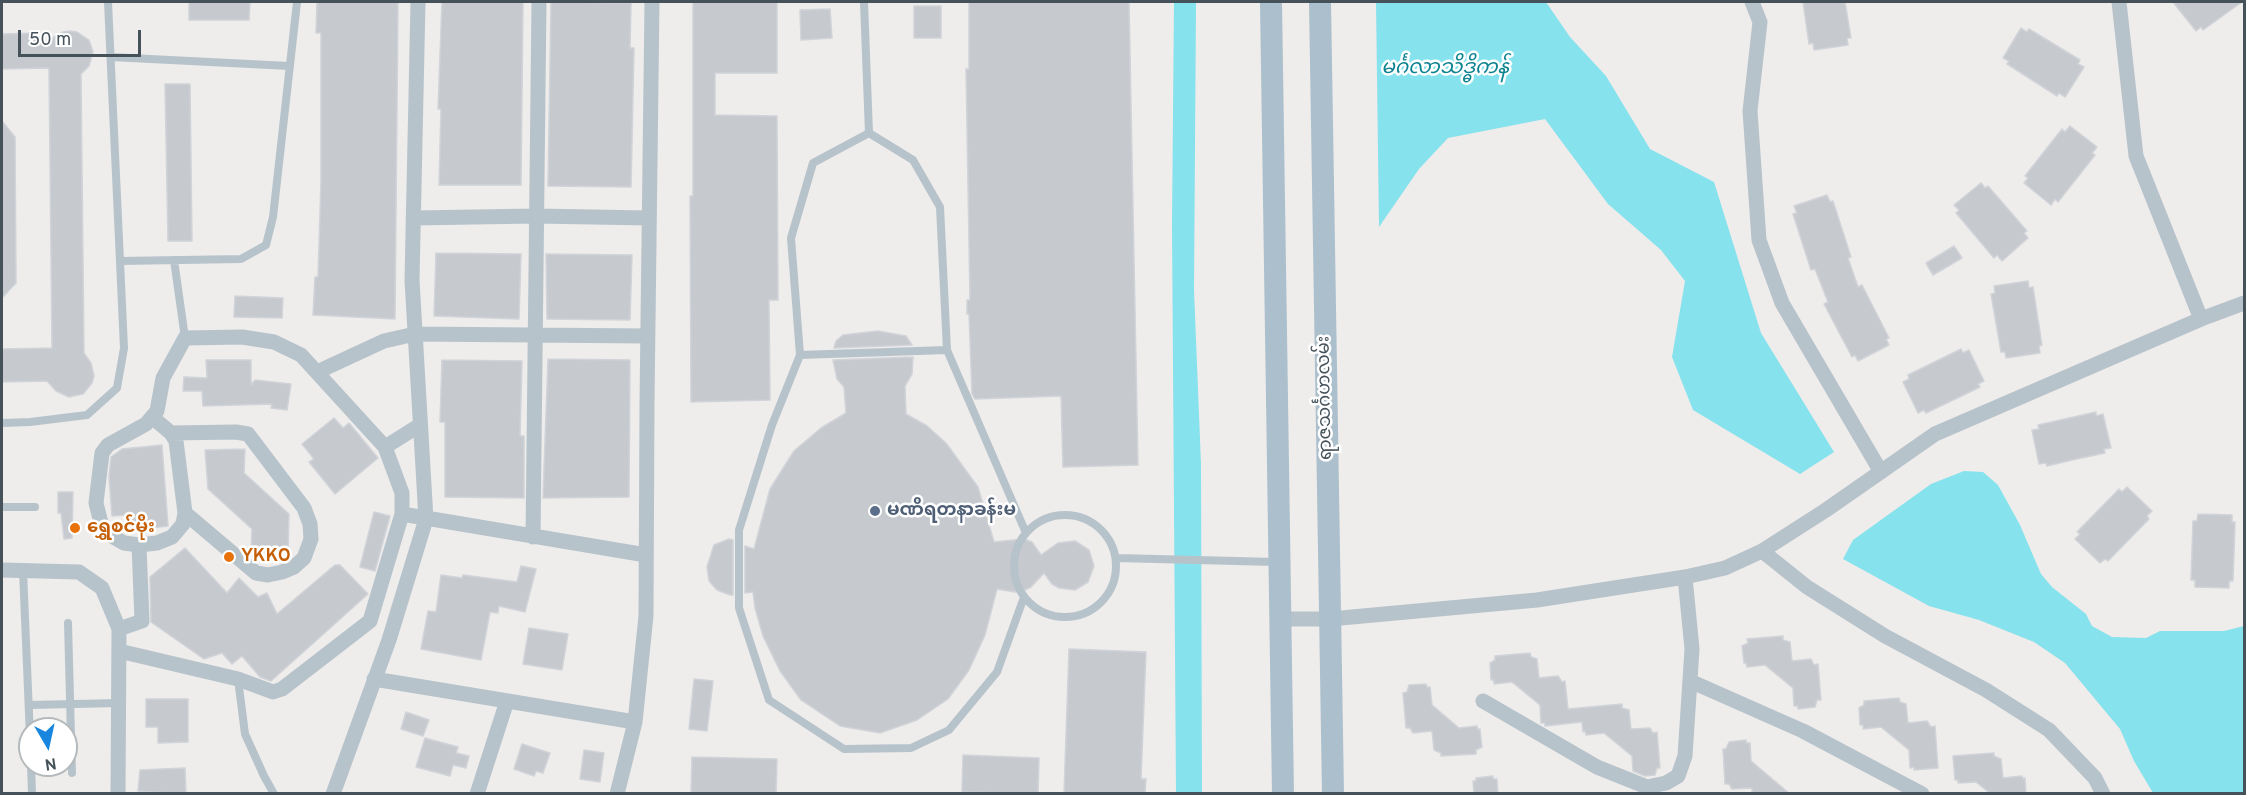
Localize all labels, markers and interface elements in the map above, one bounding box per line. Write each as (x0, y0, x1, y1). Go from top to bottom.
scale bar (21, 18, 144, 56)
text: 50 m (29, 29, 71, 52)
water label: မင်္ဂလာသိဒ္ဓိကန် (1381, 57, 1509, 81)
street label: ရာဇသင်္ဂဟလမ်း (1314, 336, 1338, 460)
place label: မဏိရတနာခန်းမ (887, 500, 1016, 522)
marker: မဏိရတနာခန်းမ (868, 504, 882, 518)
place label: ရွှေစင်မိုး (87, 517, 155, 539)
marker: ရွှေစင်မိုး (68, 521, 82, 535)
place label: YKKO (241, 546, 291, 568)
marker: YKKO (222, 550, 236, 564)
north arrow (18, 717, 78, 777)
text: N (43, 752, 58, 774)

